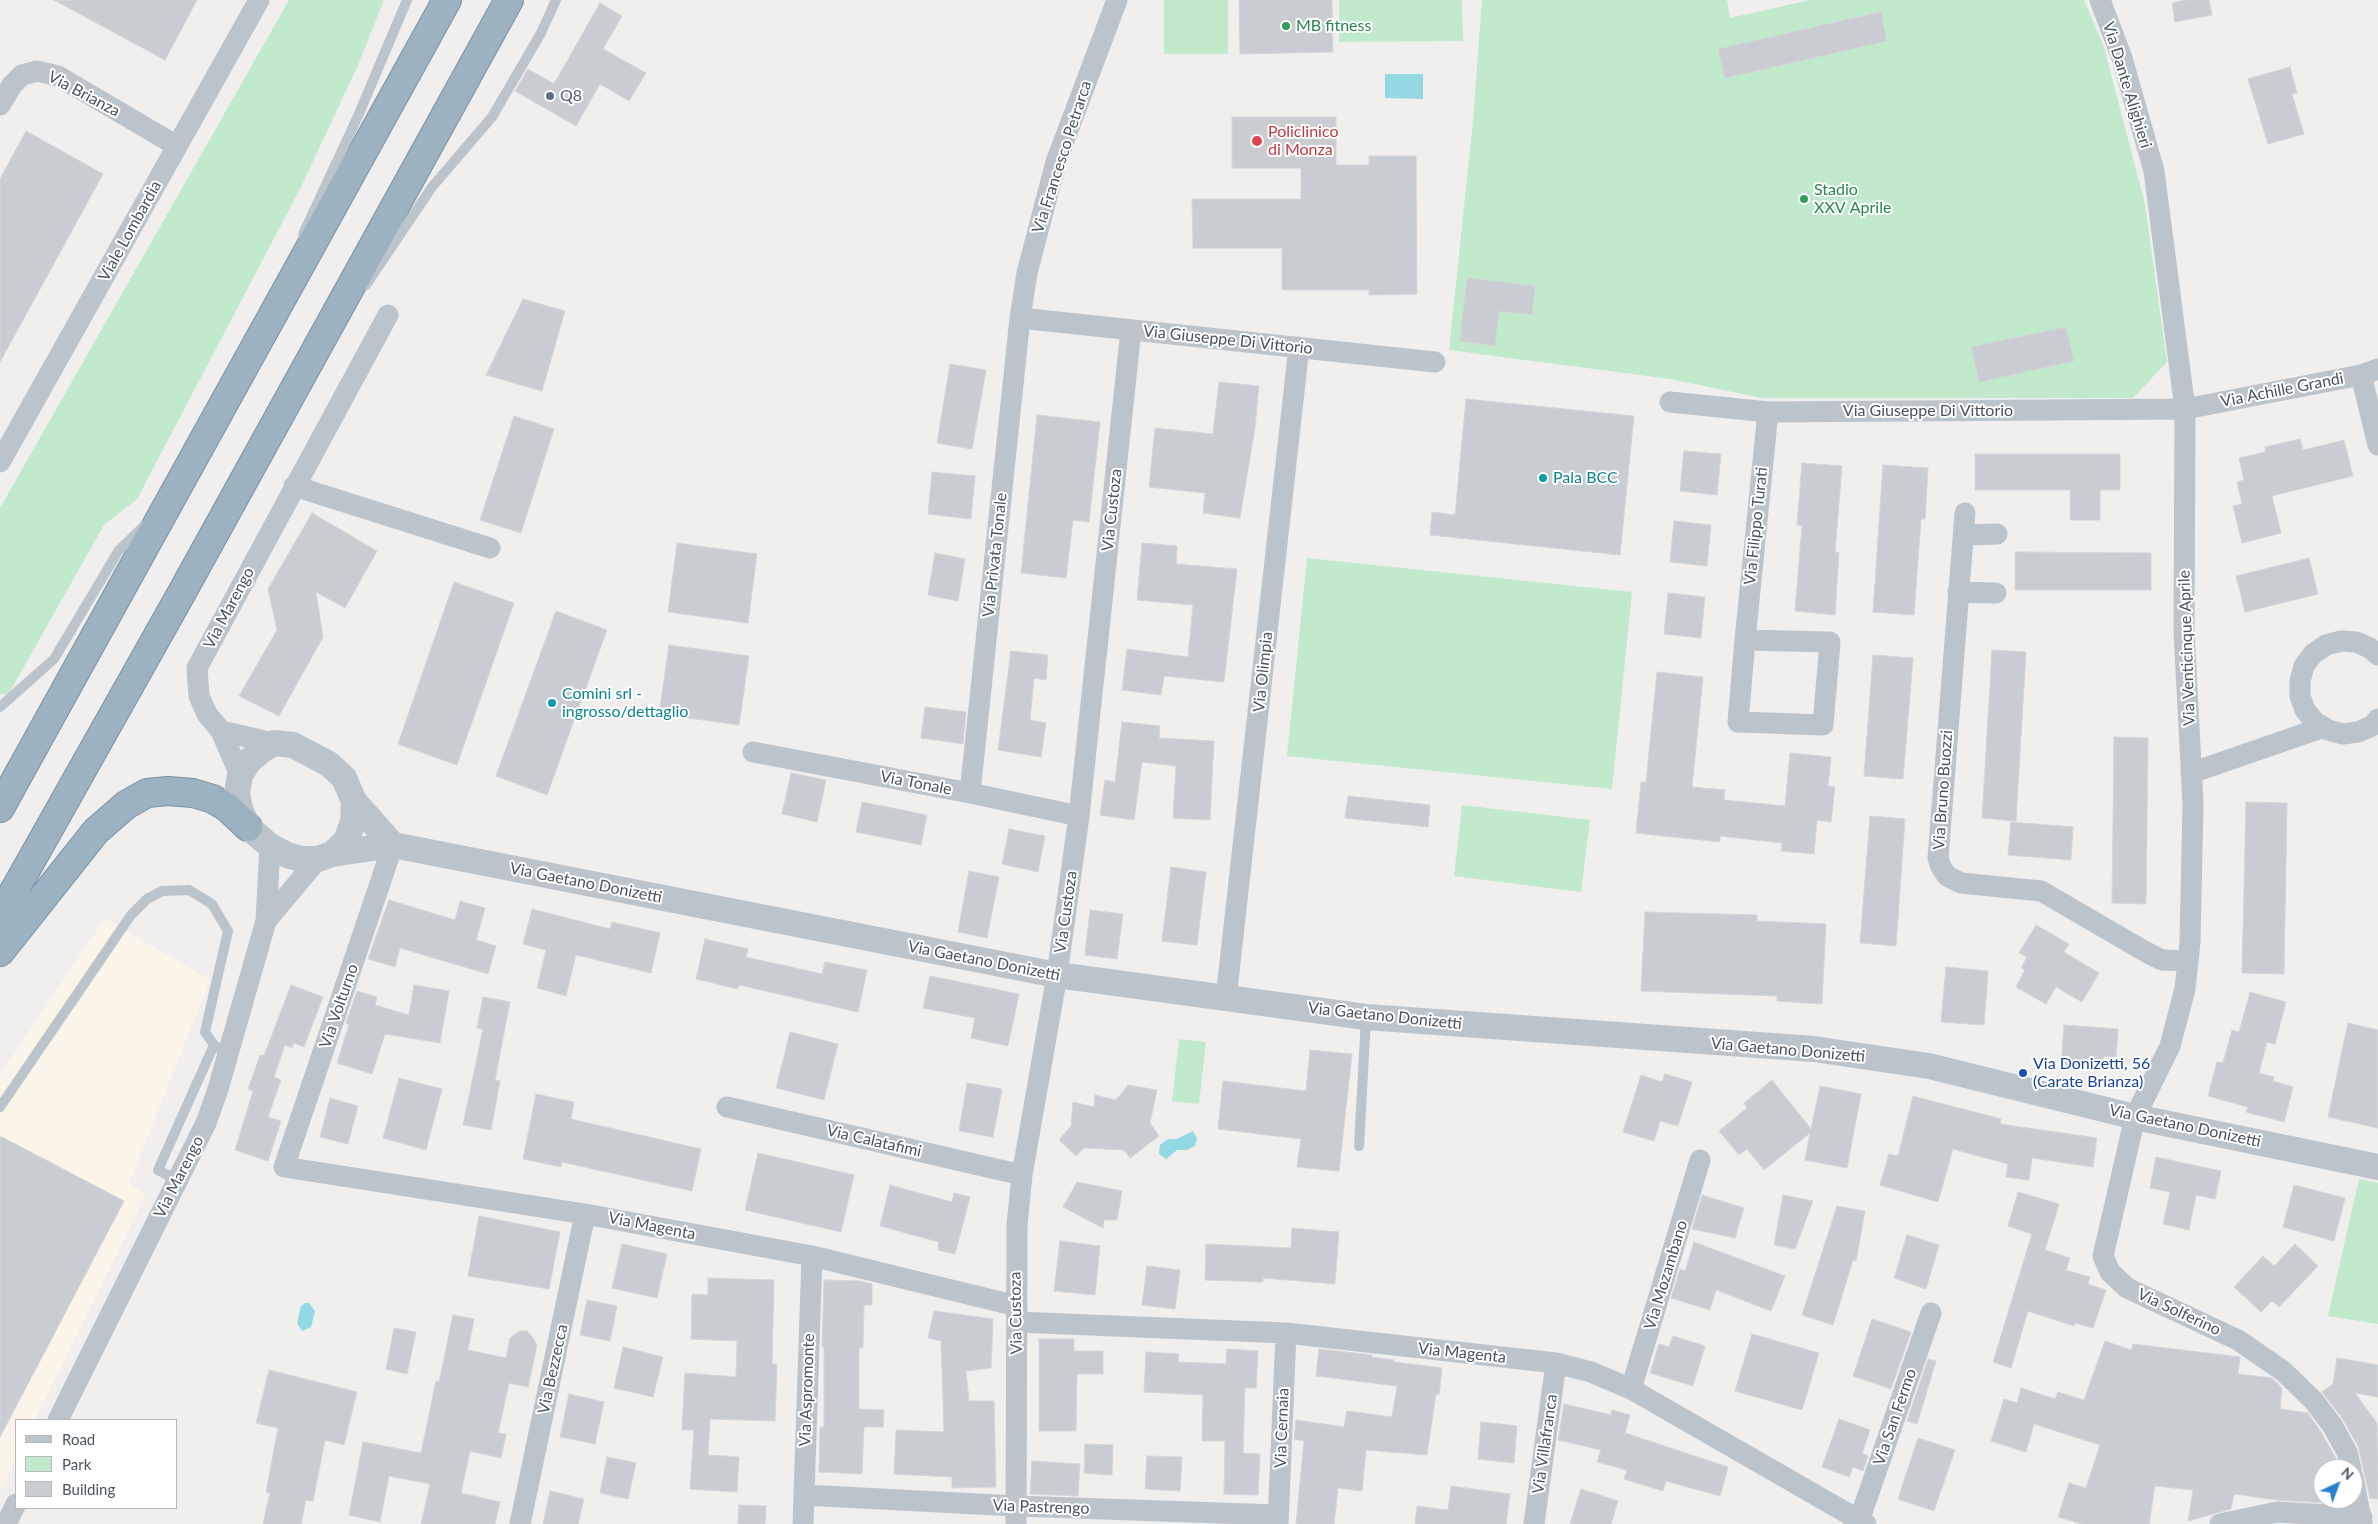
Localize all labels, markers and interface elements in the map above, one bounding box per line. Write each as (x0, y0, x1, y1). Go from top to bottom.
place label: MB fitness (1296, 16, 1371, 36)
street label: Via Dante Alighieri (2099, 19, 2155, 151)
marker: MB fitness (1280, 20, 1292, 32)
street label: Via Brianza (45, 67, 123, 121)
street label: Via Francesco Petrarca (1028, 78, 1096, 236)
place label: Q8 (560, 86, 582, 106)
marker: Q8 (544, 90, 556, 102)
place label: Policlinico di Monza (1268, 122, 1338, 160)
marker: Policlinico di Monza (1250, 134, 1264, 148)
street label: Viale Lombardia (94, 177, 166, 285)
place label: Stadio XXV Aprile (1814, 180, 1891, 218)
marker: Stadio XXV Aprile (1798, 193, 1810, 205)
street label: Via Giuseppe Di Vittorio (1142, 322, 1314, 358)
street label: Via Achille Grandi (2219, 369, 2345, 411)
street label: Via Giuseppe Di Vittorio (1843, 401, 2013, 421)
street label: Via Filippo Turati (1740, 466, 1772, 586)
street label: Via Custoza (1098, 468, 1126, 552)
place label: Pala BCC (1553, 468, 1618, 488)
marker: Pala BCC (1537, 472, 1549, 484)
street label: Via Privata Tonale (979, 492, 1011, 618)
street label: Via Marengo (200, 564, 258, 652)
street label: Via Venticinque Aprile (2175, 570, 2199, 726)
street label: Via Olimpia (1249, 631, 1277, 713)
place label: Comini srl - ingrosso/dettaglio (562, 684, 688, 722)
marker: Comini srl - ingrosso/dettaglio (546, 697, 558, 709)
street label: Via Bruno Buozzi (1929, 729, 1957, 851)
street label: Via Tonale (879, 767, 953, 799)
street label: Via Gaetano Donizetti (508, 859, 664, 907)
street label: Via Custoza (1051, 870, 1081, 954)
street label: Via Gaetano Donizetti (906, 937, 1062, 985)
street label: Via Volturno (316, 961, 362, 1051)
street label: Via Gaetano Donizetti (1307, 998, 1463, 1034)
street label: Via Gaetano Donizetti (1710, 1034, 1866, 1066)
place label: Via Donizetti, 56 (Carate Brianza) (2033, 1054, 2150, 1092)
marker: Via Donizetti, 56 (Carate Brianza) (2017, 1067, 2029, 1079)
street label: Via Gaetano Donizetti (2107, 1101, 2263, 1151)
street label: Via Calatafimi (825, 1121, 923, 1161)
street label: Via Marengo (150, 1133, 208, 1221)
street label: Via Magenta (607, 1208, 697, 1244)
street label: Via Mozambano (1640, 1218, 1692, 1332)
street label: Via Custoza (1006, 1271, 1026, 1355)
street label: Via Solferino (2134, 1284, 2224, 1340)
street label: Via Bezzecca (534, 1322, 572, 1416)
street label: Via Aspromonte (795, 1333, 819, 1447)
street label: Via Magenta (1417, 1339, 1507, 1367)
street label: Via San Fermo (1869, 1366, 1921, 1468)
street label: Via Cernaia (1271, 1388, 1293, 1468)
street label: Via Villafranca (1528, 1393, 1562, 1495)
legend (15, 1419, 178, 1509)
text: Road (62, 1430, 95, 1448)
text: Park (62, 1455, 91, 1473)
north arrow (2313, 1459, 2363, 1509)
text: N (2338, 1463, 2358, 1483)
text: Building (62, 1480, 115, 1498)
street label: Via Pastrengo (992, 1496, 1090, 1518)

